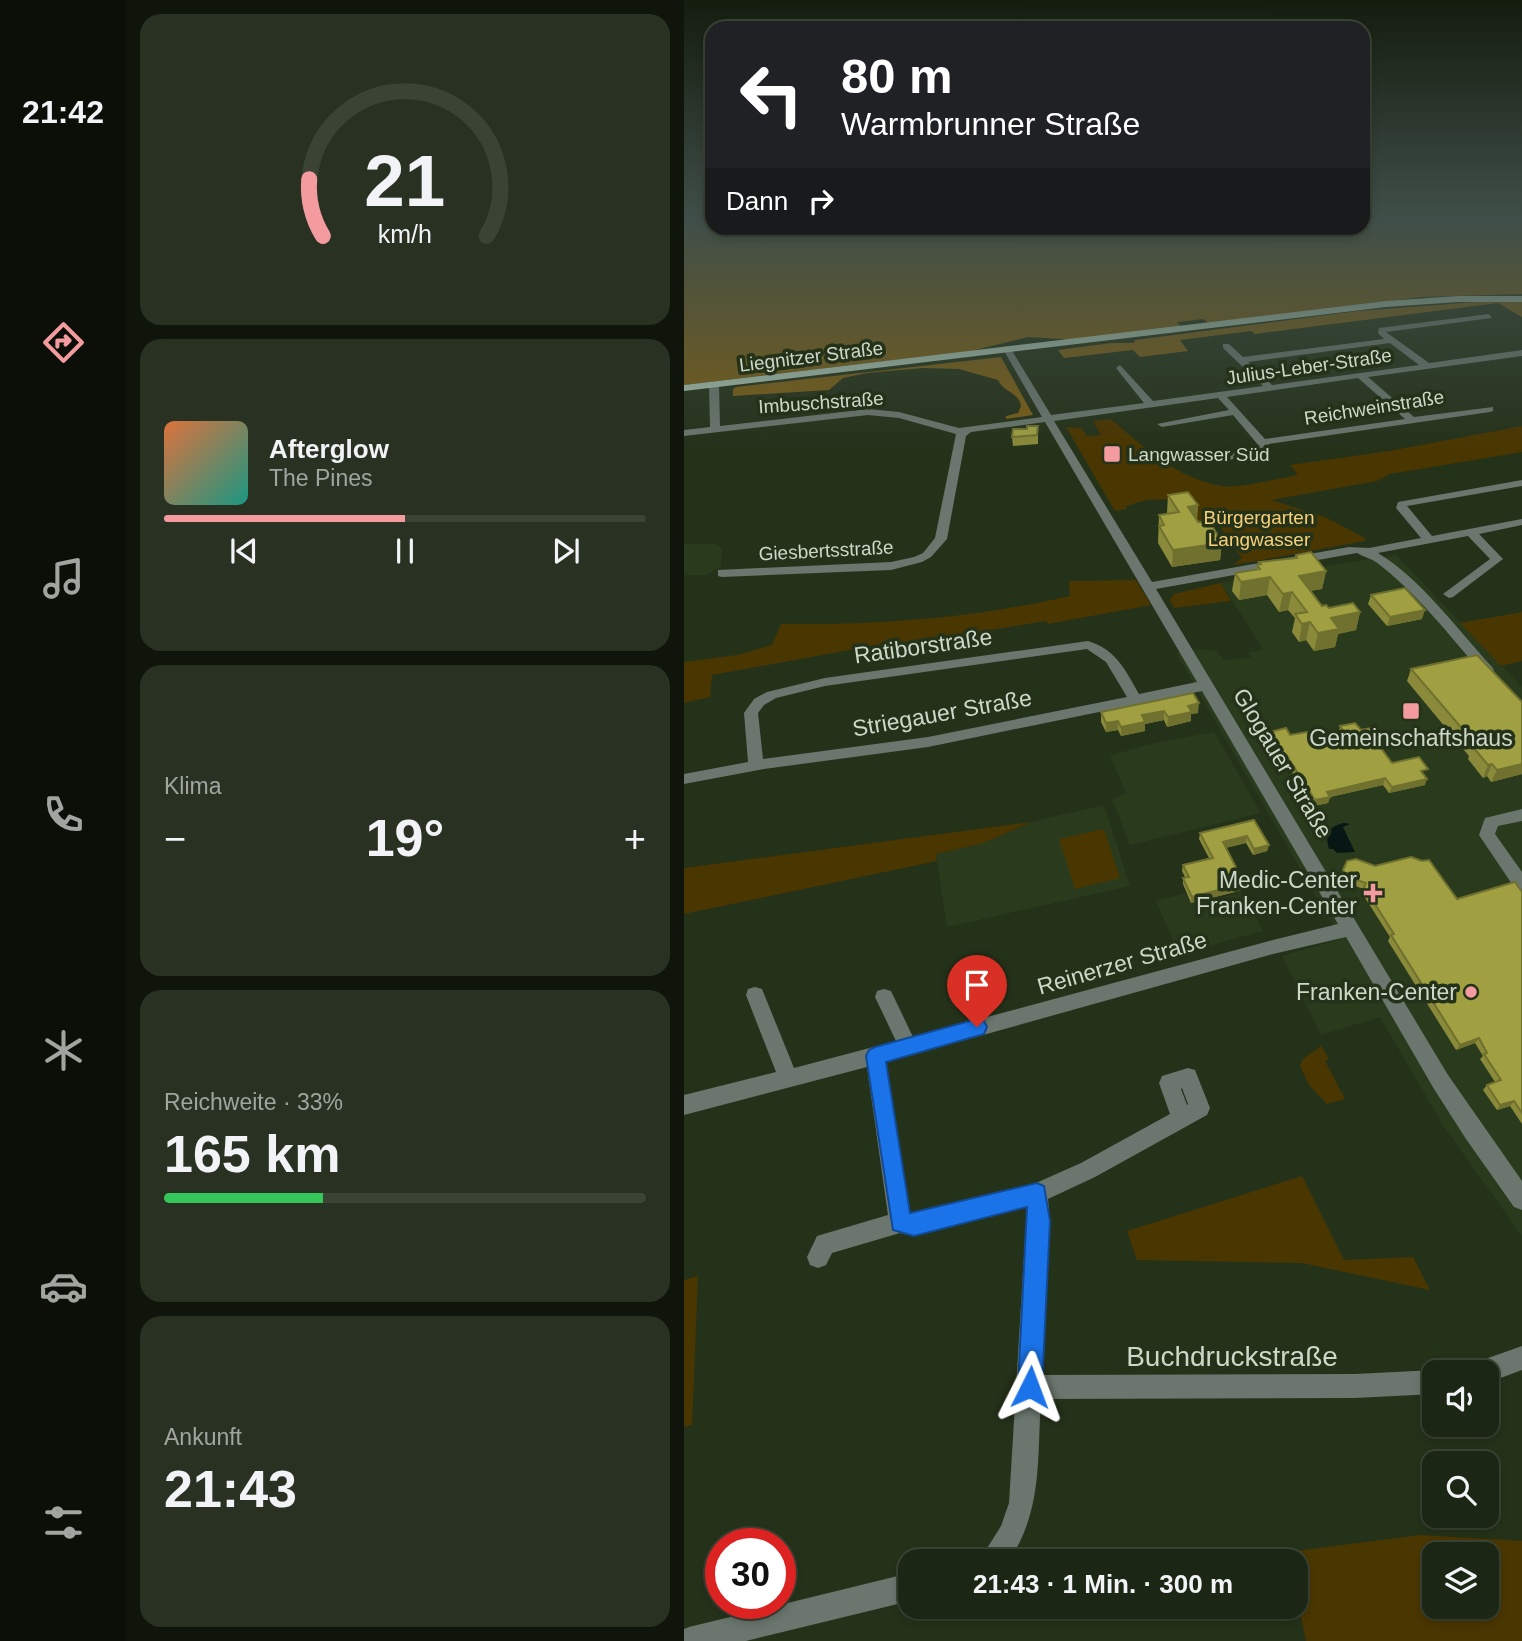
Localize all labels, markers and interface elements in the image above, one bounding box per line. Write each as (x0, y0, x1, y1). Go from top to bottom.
icon: left (726, 49, 817, 140)
text: 80 m (841, 49, 953, 103)
text: 21:42 (22, 94, 104, 130)
text: Warmbrunner Straße (841, 106, 1140, 142)
text: 21 (365, 140, 445, 221)
icon: right (802, 182, 840, 220)
text: Dann (726, 186, 788, 216)
text: km/h (378, 220, 432, 248)
icon: directions (39, 318, 88, 367)
street label: Liegnitzer Straße (738, 337, 884, 376)
street label: Julius-Leber-Straße (1225, 344, 1393, 389)
street label: Reichweinstraße (1303, 386, 1446, 429)
street label: Imbuschstraße (758, 388, 884, 417)
text: Afterglow (269, 434, 389, 464)
marker: Langwasser Süd (1102, 444, 1122, 464)
place label: Langwasser Süd (1128, 444, 1270, 465)
text: The Pines (269, 465, 373, 491)
park label: Bürgergarten Langwasser (1204, 507, 1314, 550)
icon: previous (225, 532, 263, 570)
icon: pause (386, 532, 424, 570)
icon: next (547, 532, 585, 570)
street label: Giesbertsstraße (758, 536, 894, 565)
icon: music (39, 554, 88, 603)
street label: Ratiborstraße (852, 623, 994, 669)
street label: Glogauer Straße (1228, 683, 1338, 843)
street label: Striegauer Straße (850, 684, 1034, 742)
marker: Gemeinschaftshaus (1401, 701, 1421, 721)
place label: Gemeinschaftshaus (1309, 725, 1513, 751)
text: Klima (164, 773, 222, 799)
icon: phone (39, 790, 88, 839)
text: 19° (366, 809, 444, 867)
text: − (164, 818, 186, 860)
text: + (624, 818, 646, 860)
place label: Medic-Center Franken-Center (1196, 867, 1357, 919)
marker: Medic-Center Franken-Center (1363, 883, 1383, 903)
street label: Reinerzer Straße (1034, 926, 1210, 1000)
pin (947, 955, 1007, 1027)
icon: arrive (958, 966, 996, 1004)
place label: Franken-Center (1296, 979, 1457, 1005)
marker: Franken-Center (1463, 984, 1479, 1000)
icon: climate (39, 1026, 88, 1075)
text: Reichweite · 33% (164, 1089, 343, 1115)
text: 165 km (164, 1125, 340, 1183)
icon: car (39, 1262, 88, 1311)
street label: Buchdruckstraße (1126, 1341, 1338, 1372)
position arrow (993, 1350, 1067, 1424)
map controls (1422, 1360, 1499, 1619)
button: sound (1422, 1360, 1499, 1437)
text: Ankunft (164, 1424, 242, 1450)
button: search (1422, 1451, 1499, 1528)
text: 21:43 (164, 1460, 297, 1518)
icon: filters (39, 1498, 88, 1547)
speed limit sign: 30 (705, 1528, 796, 1619)
button: layers (1422, 1542, 1499, 1619)
text: 21:43 · 1 Min. · 300 m (973, 1569, 1233, 1599)

